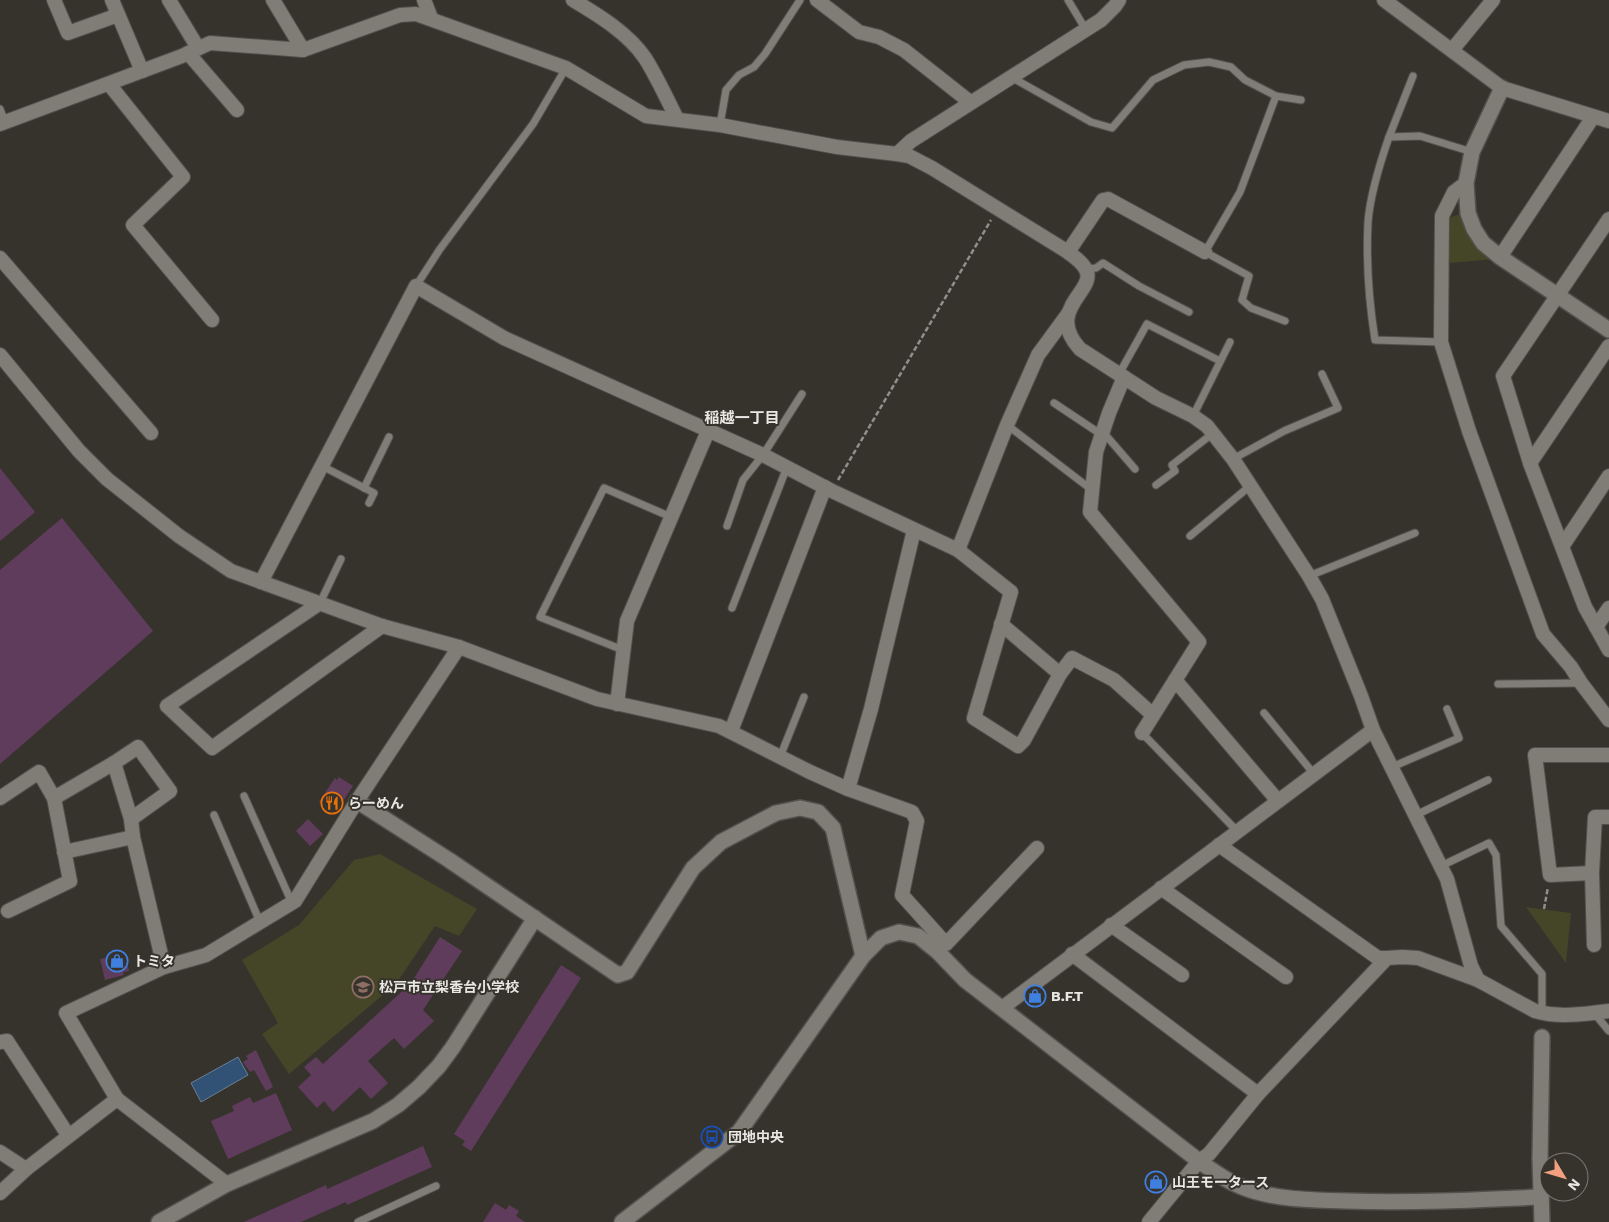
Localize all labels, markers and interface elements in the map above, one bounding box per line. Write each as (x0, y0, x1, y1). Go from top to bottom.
district label: 稲越一丁目 (704, 409, 780, 427)
restaurant icon: らーめん (320, 791, 344, 815)
place label: らーめん (348, 795, 404, 811)
shop icon: トミタ (105, 949, 129, 973)
place label: トミタ (133, 953, 175, 969)
school or university icon: 松戸市立梨香台小学校 (351, 975, 375, 999)
place label: 松戸市立梨香台小学校 (379, 979, 519, 995)
shop icon: B.F.T (1023, 984, 1047, 1008)
place label: B.F.T (1051, 988, 1083, 1004)
bus stop icon: 団地中央 (700, 1125, 724, 1149)
place label: 団地中央 (728, 1129, 784, 1145)
north arrow (1539, 1152, 1589, 1202)
shop icon: 山王モータース (1144, 1170, 1168, 1194)
place label: 山王モータース (1172, 1174, 1269, 1190)
text: N (1565, 1176, 1584, 1194)

